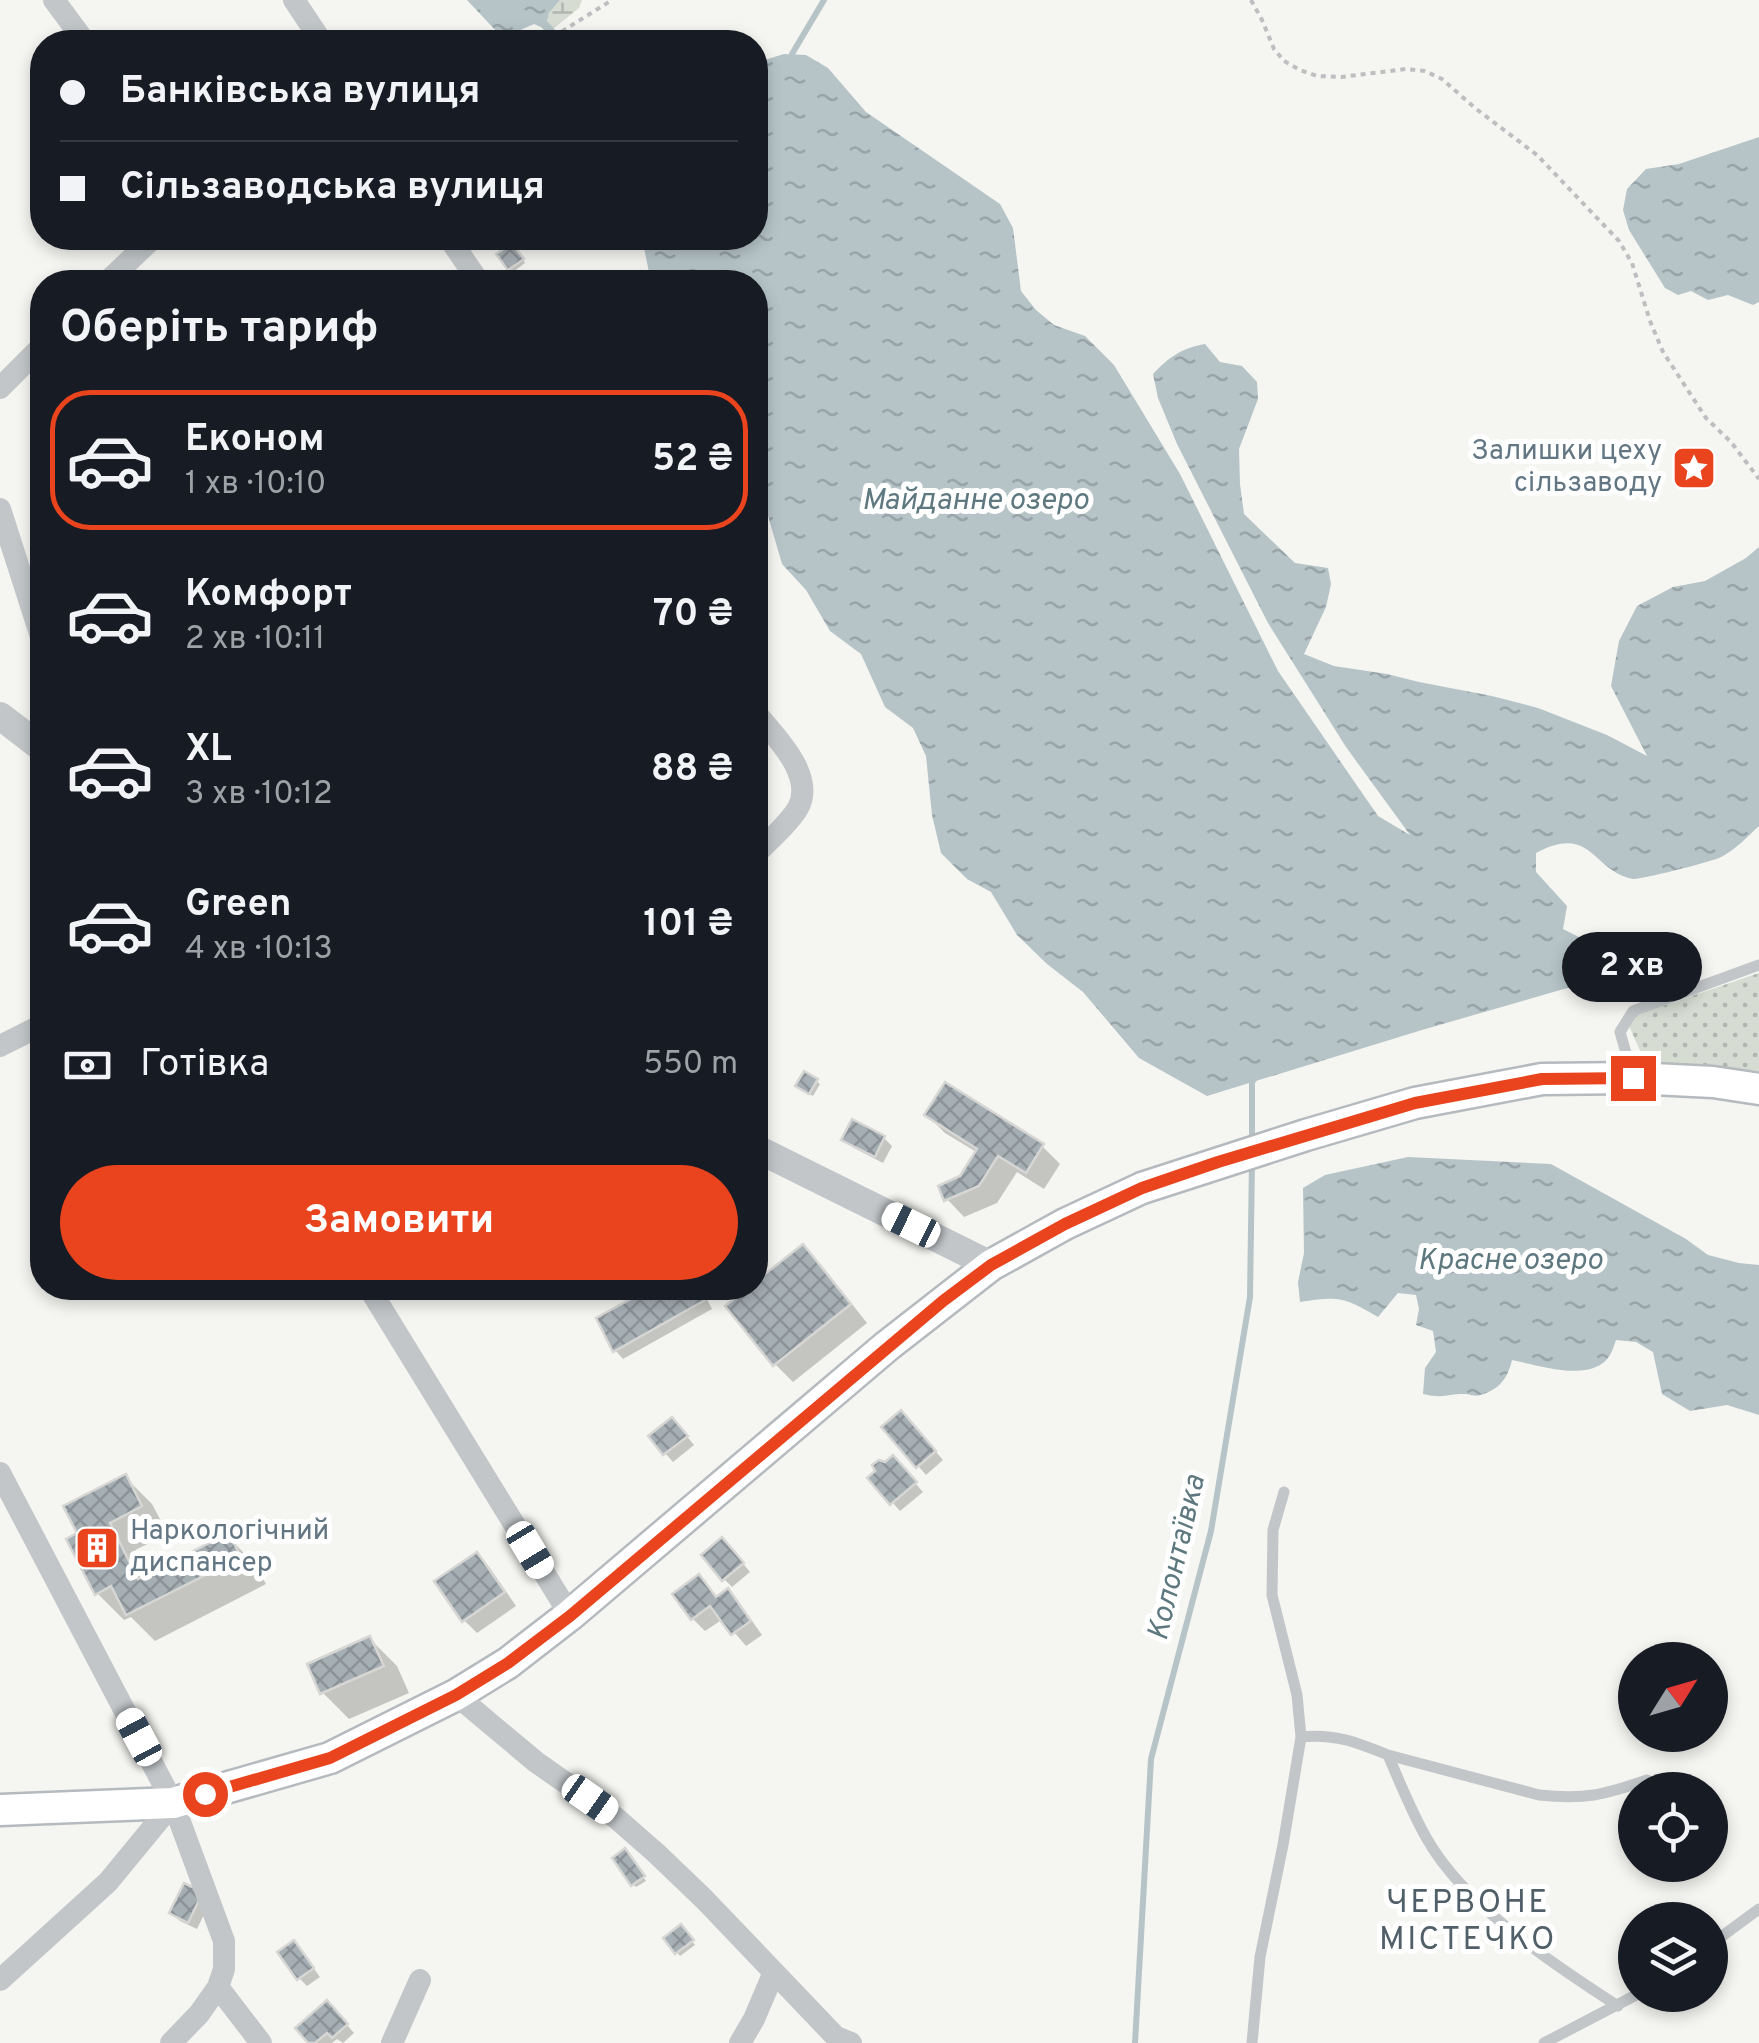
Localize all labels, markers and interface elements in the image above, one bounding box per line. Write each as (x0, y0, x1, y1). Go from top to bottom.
text: Банківська вулиця (120, 68, 480, 117)
text: Сільзаводська вулиця (120, 164, 545, 213)
text: Оберіть тариф (60, 301, 378, 358)
icon: car (65, 415, 155, 505)
text: Економ (185, 416, 324, 465)
place label: Залишки цеху сільзаводу (1471, 434, 1662, 502)
text: 52 ₴ (652, 436, 733, 485)
place icon: Залишки цеху сільзаводу (1671, 445, 1717, 491)
text: 1 хв · 10:10 (185, 465, 326, 505)
water label: Майданне озеро (862, 483, 1088, 520)
icon: car (65, 570, 155, 660)
text: Комфорт (185, 571, 352, 620)
text: 70 ₴ (653, 591, 733, 640)
text: 2 хв · 10:11 (185, 620, 325, 660)
icon: car (65, 725, 155, 815)
text: XL (185, 726, 232, 775)
text: 88 ₴ (651, 746, 733, 795)
text: 3 хв · 10:12 (185, 775, 333, 815)
icon: car (65, 880, 155, 970)
text: Green (185, 881, 291, 930)
text: 101 ₴ (643, 901, 733, 950)
text: 4 хв · 10:13 (185, 930, 333, 970)
callout: 2 хв (1563, 933, 1703, 1003)
text: 2 хв (1599, 947, 1665, 987)
icon: cash (60, 1038, 115, 1093)
text: Готівка (140, 1041, 269, 1090)
text: 550 m (643, 1045, 738, 1085)
route end (1611, 1056, 1656, 1101)
button: Замовити (60, 1165, 738, 1280)
car (877, 1198, 945, 1252)
water label: Красне озеро (1418, 1243, 1602, 1280)
water label: Колонтаївка (1141, 1471, 1215, 1644)
place label: Наркологічний диспансер (130, 1514, 329, 1582)
car (502, 1517, 558, 1583)
building icon: Наркологічний диспансер (74, 1525, 120, 1571)
north arrow (1618, 1642, 1728, 1752)
map controls (1618, 1642, 1728, 2012)
car (112, 1703, 166, 1771)
car (557, 1770, 623, 1828)
route start (183, 1772, 228, 1817)
button: locate (1618, 1772, 1728, 1882)
district label: ЧЕРВОНЕ МІСТЕЧКО (1379, 1884, 1557, 1961)
button: layers (1618, 1902, 1728, 2012)

